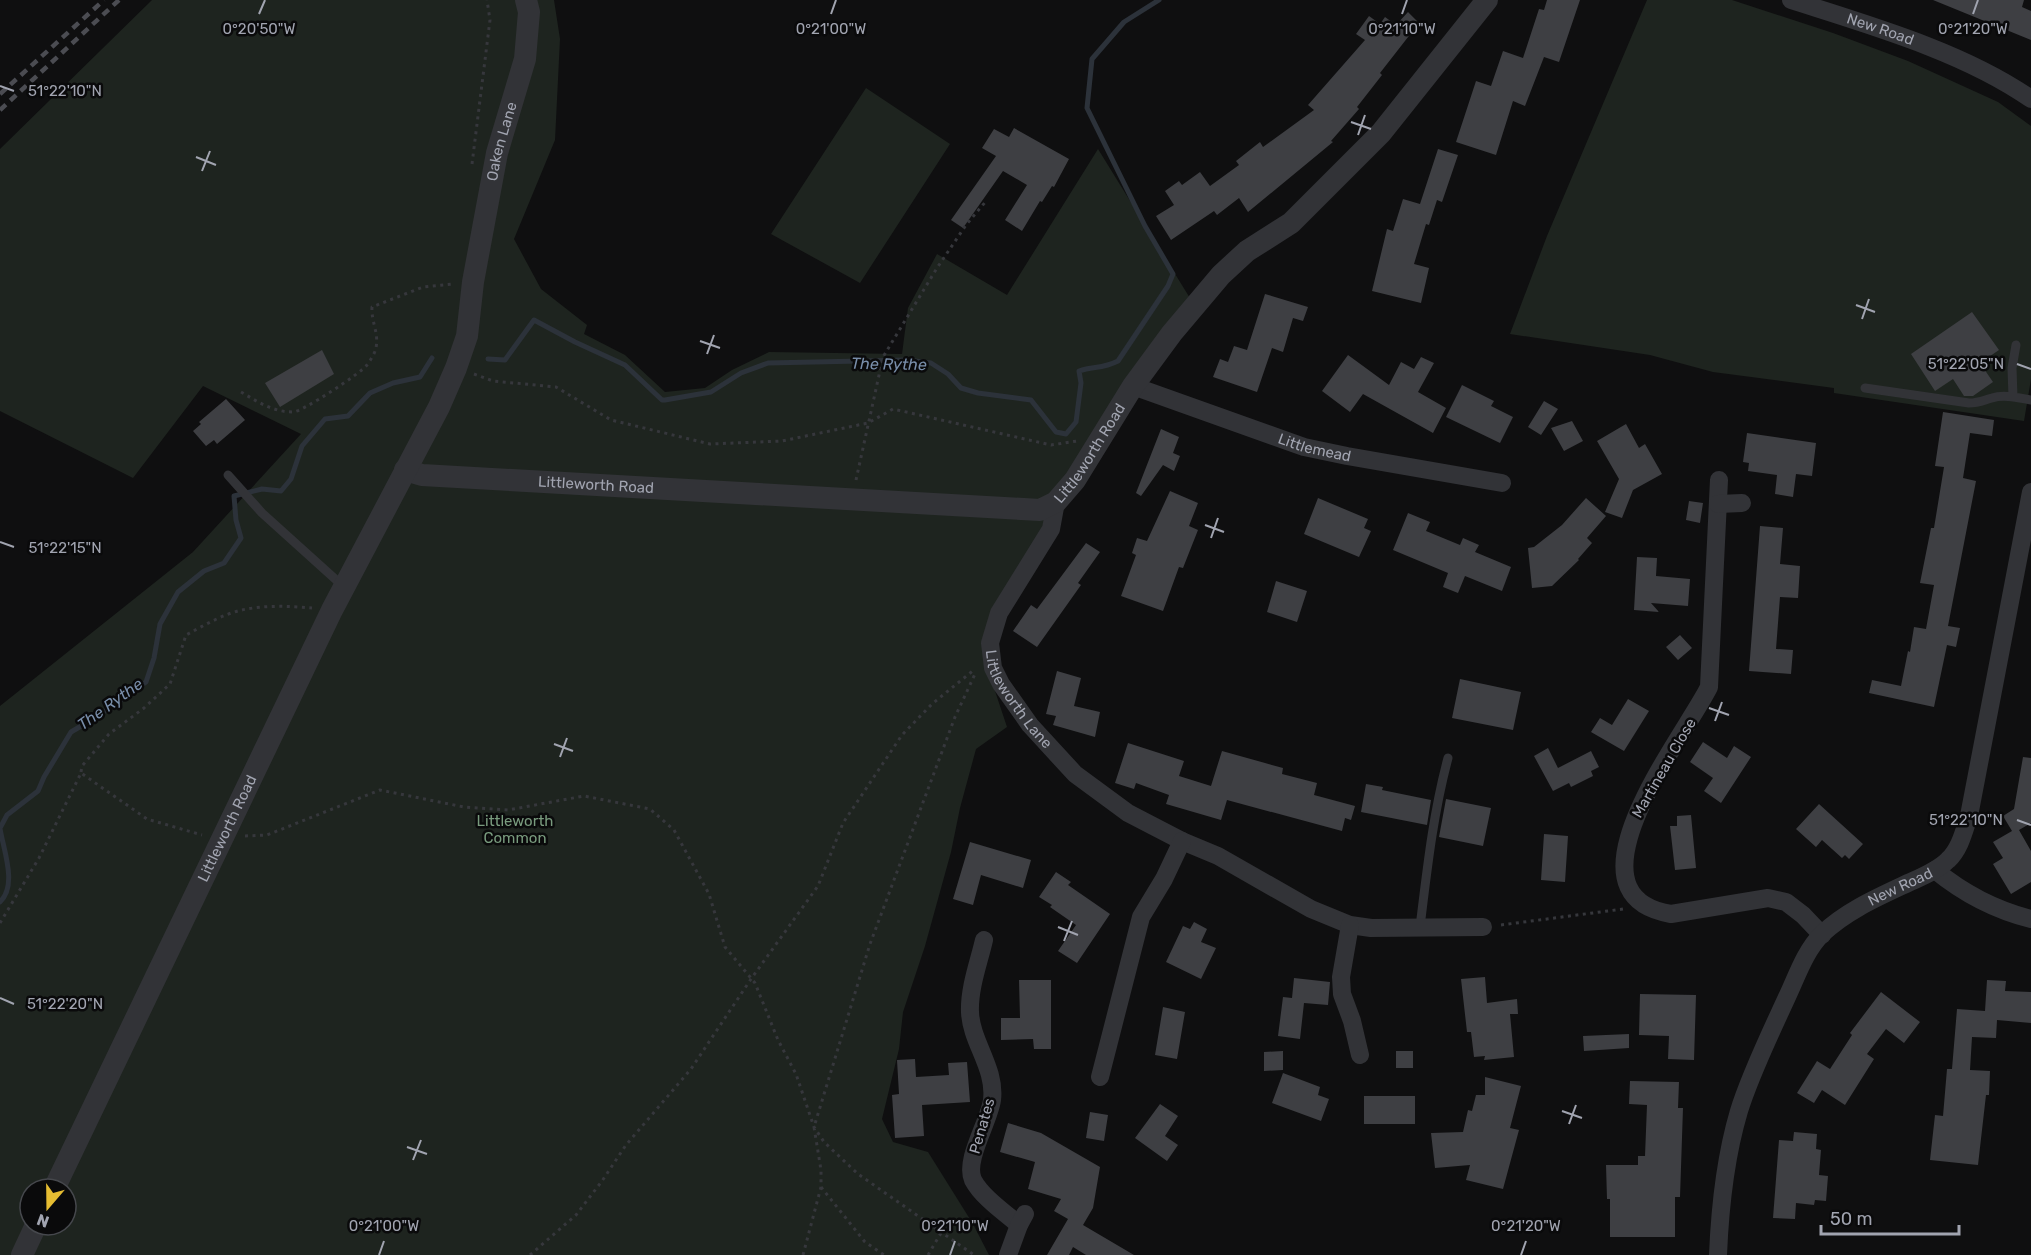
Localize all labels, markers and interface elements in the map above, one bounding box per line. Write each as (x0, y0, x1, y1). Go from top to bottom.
street label: New Road (1845, 9, 1916, 49)
text: 0°20'50"W (222, 20, 296, 38)
text: 0°21'00"W (796, 20, 866, 38)
text: 0°21'10"W (1368, 20, 1436, 38)
text: 0°21'20"W (1938, 20, 2008, 38)
text: 51°22'10"N (28, 82, 102, 100)
street label: Oaken Lane (483, 100, 521, 182)
water label: The Rythe (851, 354, 927, 374)
text: 51°22'05"N (1928, 355, 2004, 373)
street label: Littleworth Road (1050, 400, 1129, 507)
street label: Littlemead (1276, 429, 1353, 466)
street label: Littleworth Road (538, 473, 654, 497)
text: 51°22'15"N (28, 539, 102, 557)
street label: Littleworth Lane (982, 649, 1056, 752)
water label: The Rythe (74, 674, 146, 734)
street label: Martineau Close (1628, 715, 1700, 821)
street label: Littleworth Road (194, 772, 260, 885)
text: 51°22'10"N (1929, 811, 2003, 829)
park label: Littleworth Common (477, 812, 553, 847)
street label: New Road (1865, 864, 1936, 910)
text: 51°22'20"N (27, 995, 103, 1013)
street label: Penates (965, 1096, 999, 1156)
north arrow (18, 1177, 78, 1237)
scale bar (1821, 1198, 1959, 1236)
text: 50 m (1830, 1208, 1873, 1230)
text: N (34, 1210, 52, 1232)
text: 0°21'00"W (349, 1217, 419, 1235)
text: 0°21'10"W (921, 1217, 989, 1235)
text: 0°21'20"W (1491, 1217, 1561, 1235)

